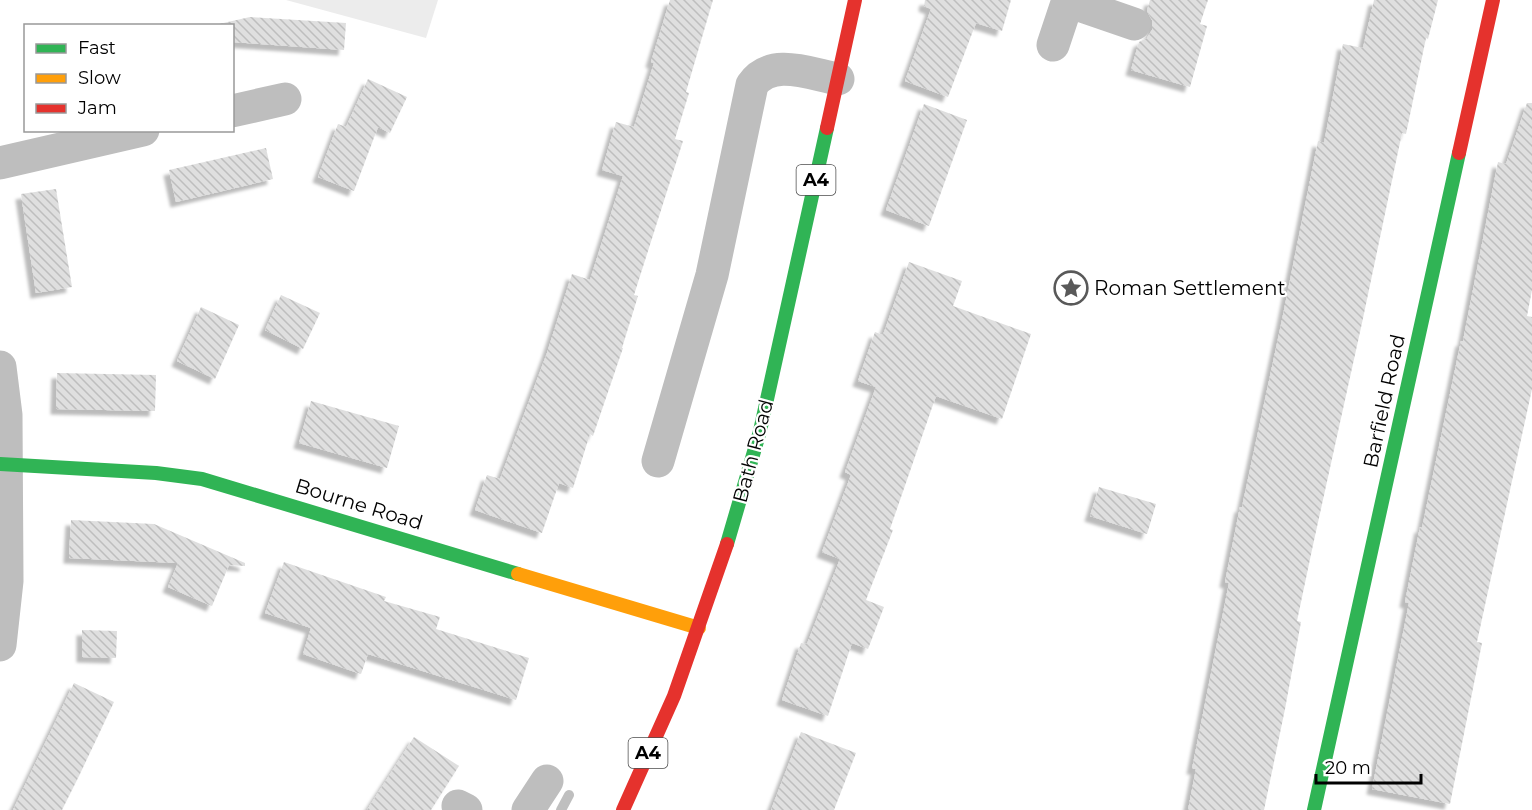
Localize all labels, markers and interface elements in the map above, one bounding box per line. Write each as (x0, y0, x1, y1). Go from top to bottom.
legend (24, 24, 234, 132)
text: Fast (78, 37, 116, 59)
text: Slow (78, 67, 121, 89)
text: Jam (77, 97, 117, 119)
road number: A4 (796, 165, 836, 195)
place icon: Roman Settlement (1053, 270, 1089, 306)
place label: Roman Settlement (1094, 276, 1286, 300)
street label: Barfield Road (1358, 332, 1410, 470)
street label: Bath Road (728, 397, 778, 505)
street label: Bourne Road (292, 473, 426, 535)
road number: A4 (628, 738, 668, 768)
scale bar (1316, 747, 1421, 785)
text: 20 m (1325, 757, 1371, 779)

